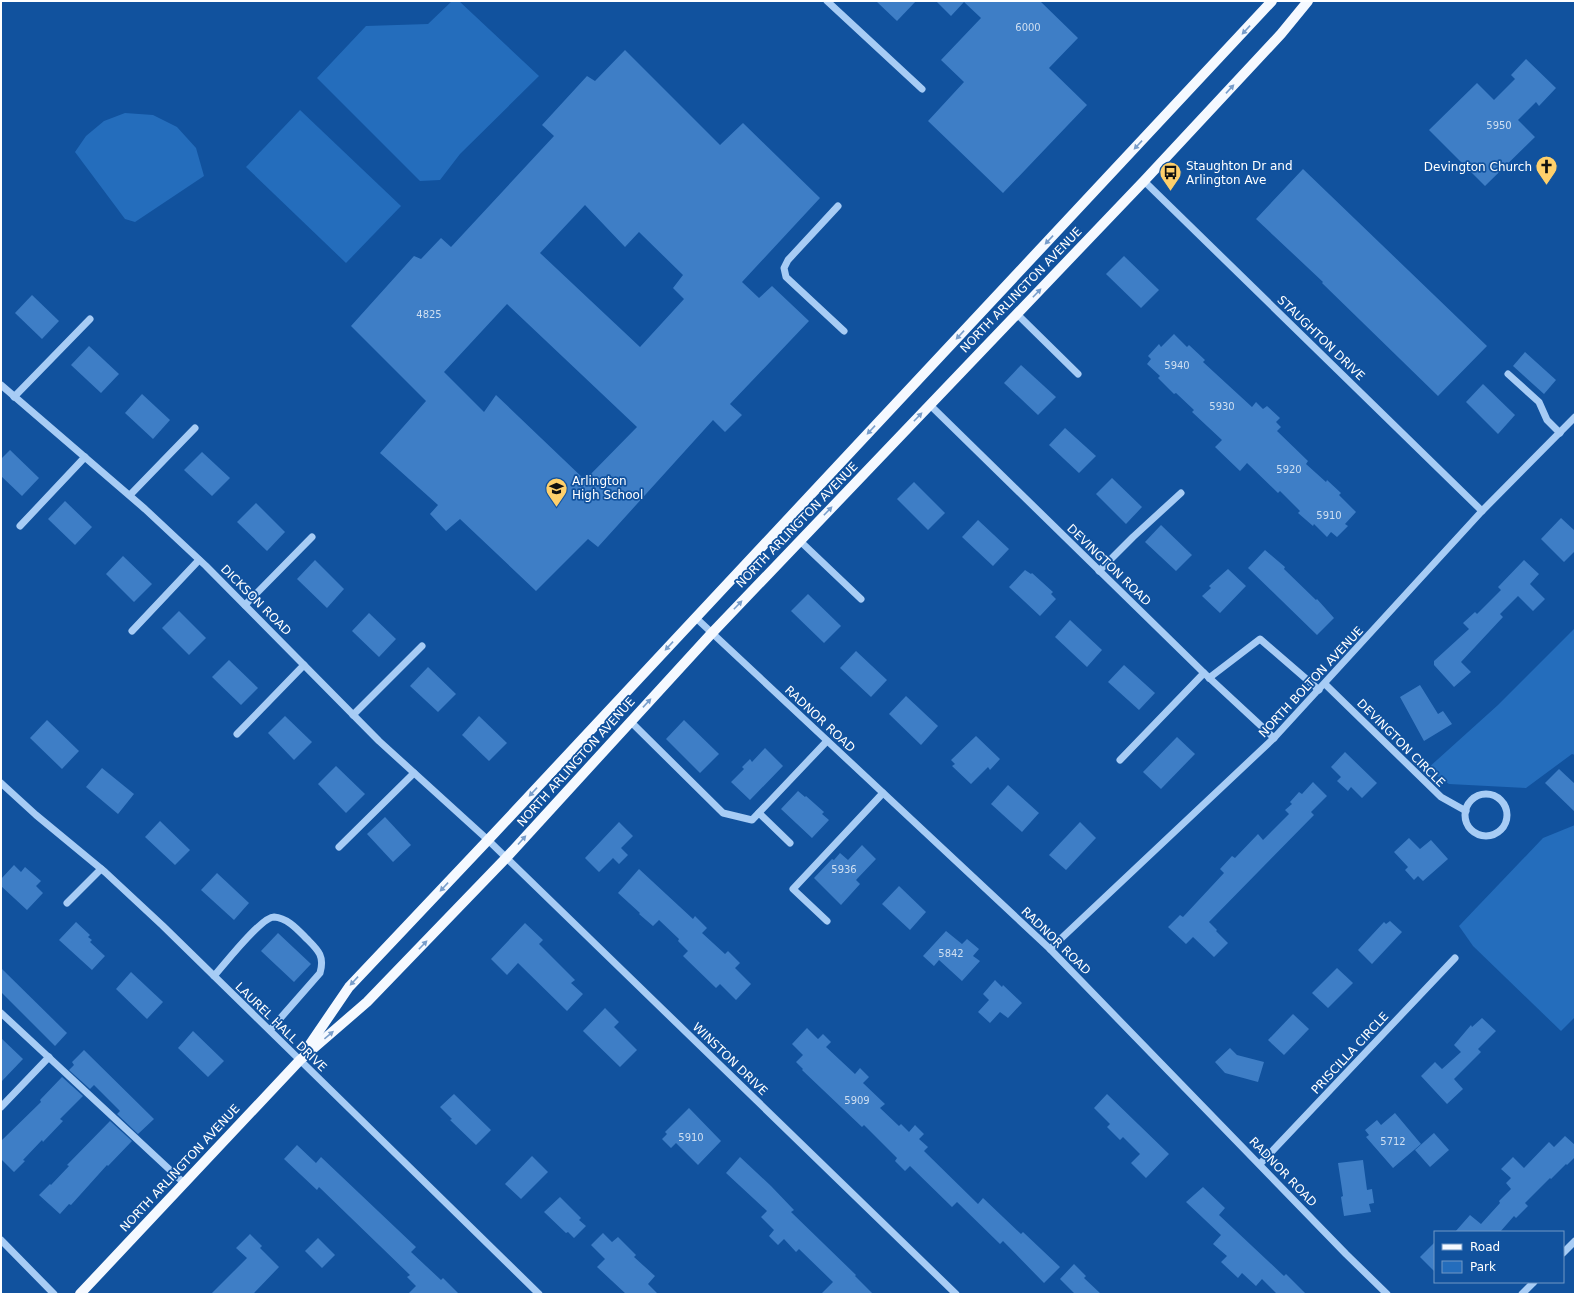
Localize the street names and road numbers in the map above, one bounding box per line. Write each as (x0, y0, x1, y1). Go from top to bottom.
street label: NORTH ARLINGTON AVENUE (957, 224, 1085, 356)
street label: STAUGHTON DRIVE (1274, 293, 1368, 383)
street label: NORTH ARLINGTON AVENUE (733, 459, 861, 591)
street label: DEVINGTON ROAD (1064, 521, 1154, 609)
street label: DICKSON ROAD (218, 562, 294, 638)
street label: NORTH BOLTON AVENUE (1256, 624, 1366, 740)
street label: RADNOR ROAD (782, 683, 858, 755)
street label: NORTH ARLINGTON AVENUE (514, 695, 638, 829)
street label: DEVINGTON CIRCLE (1354, 696, 1448, 790)
street label: RADNOR ROAD (1018, 904, 1094, 978)
street label: LAUREL HALL DRIVE (232, 980, 330, 1074)
street label: PRISCILLA CIRCLE (1309, 1009, 1391, 1097)
street label: WINSTON DRIVE (690, 1020, 770, 1098)
street label: NORTH ARLINGTON AVENUE (117, 1101, 243, 1235)
street label: RADNOR ROAD (1246, 1134, 1320, 1210)

